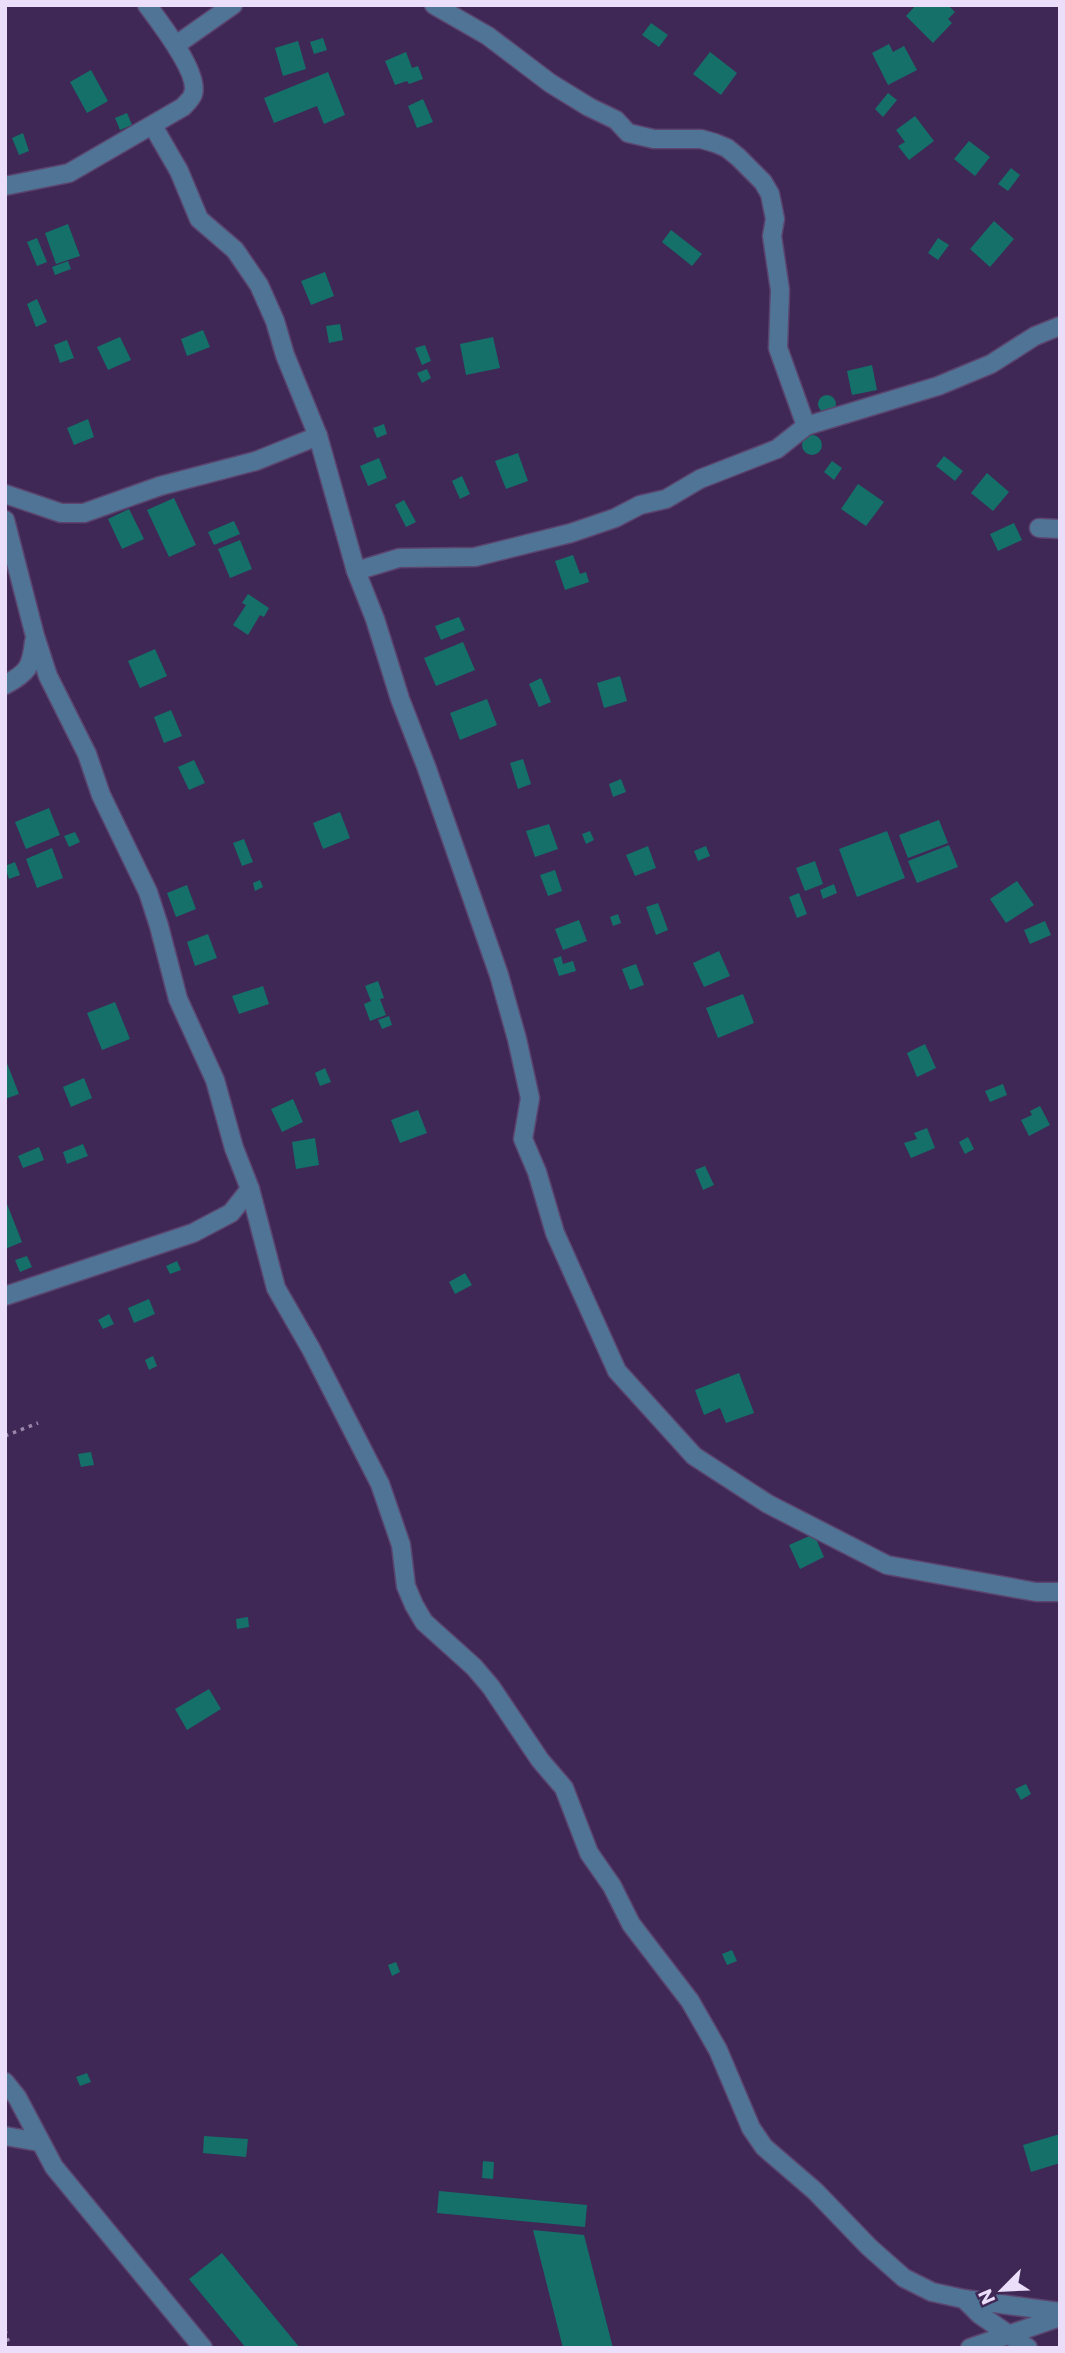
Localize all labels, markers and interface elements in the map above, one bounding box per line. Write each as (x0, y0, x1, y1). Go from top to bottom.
north arrow (967, 2255, 1037, 2325)
text: N (973, 2286, 999, 2308)

